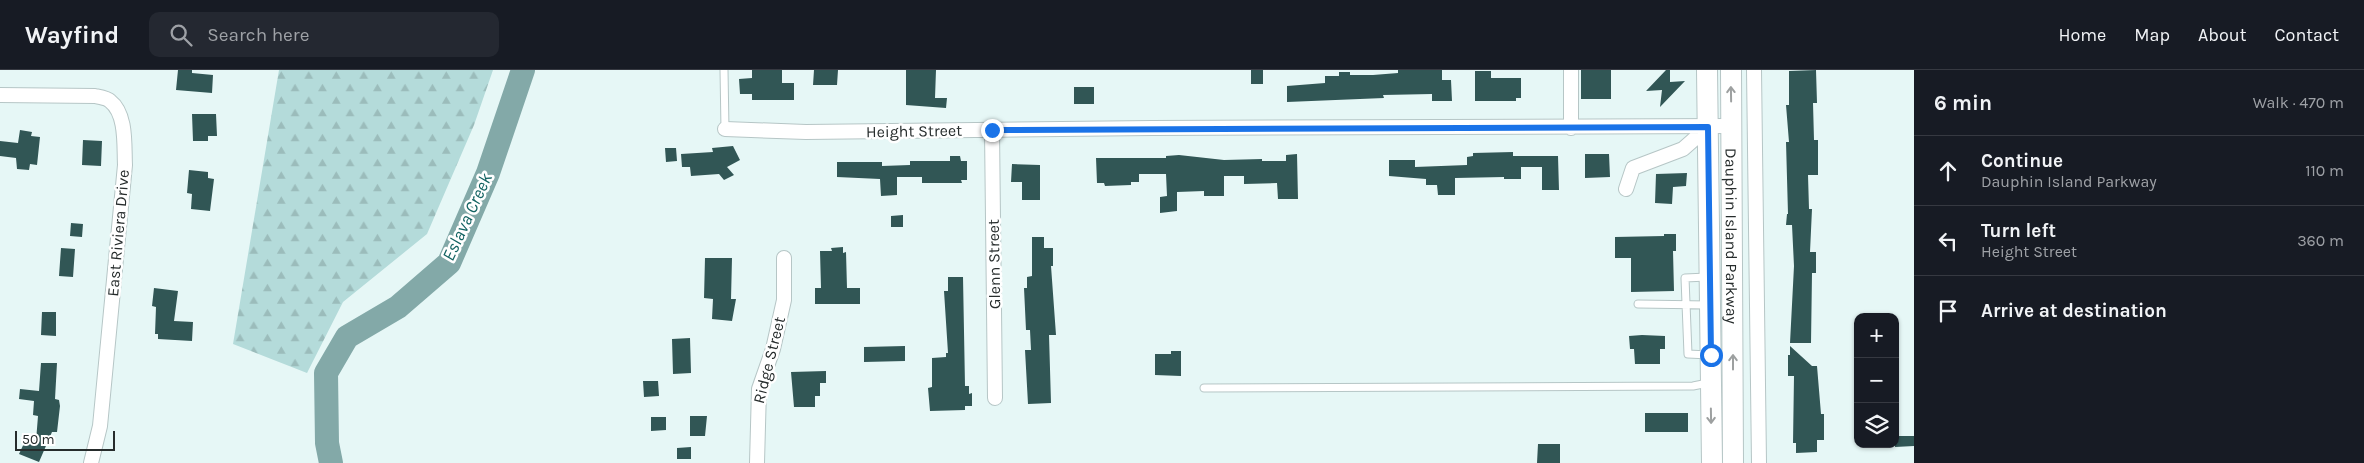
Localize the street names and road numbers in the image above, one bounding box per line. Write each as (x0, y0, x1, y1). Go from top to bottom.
street label: Height Street (866, 121, 962, 141)
street label: Dauphin Island Parkway (1722, 148, 1742, 325)
street label: East Riviera Drive (103, 169, 133, 297)
street label: Glenn Street (984, 219, 1004, 309)
street label: Ridge Street (749, 315, 789, 405)

